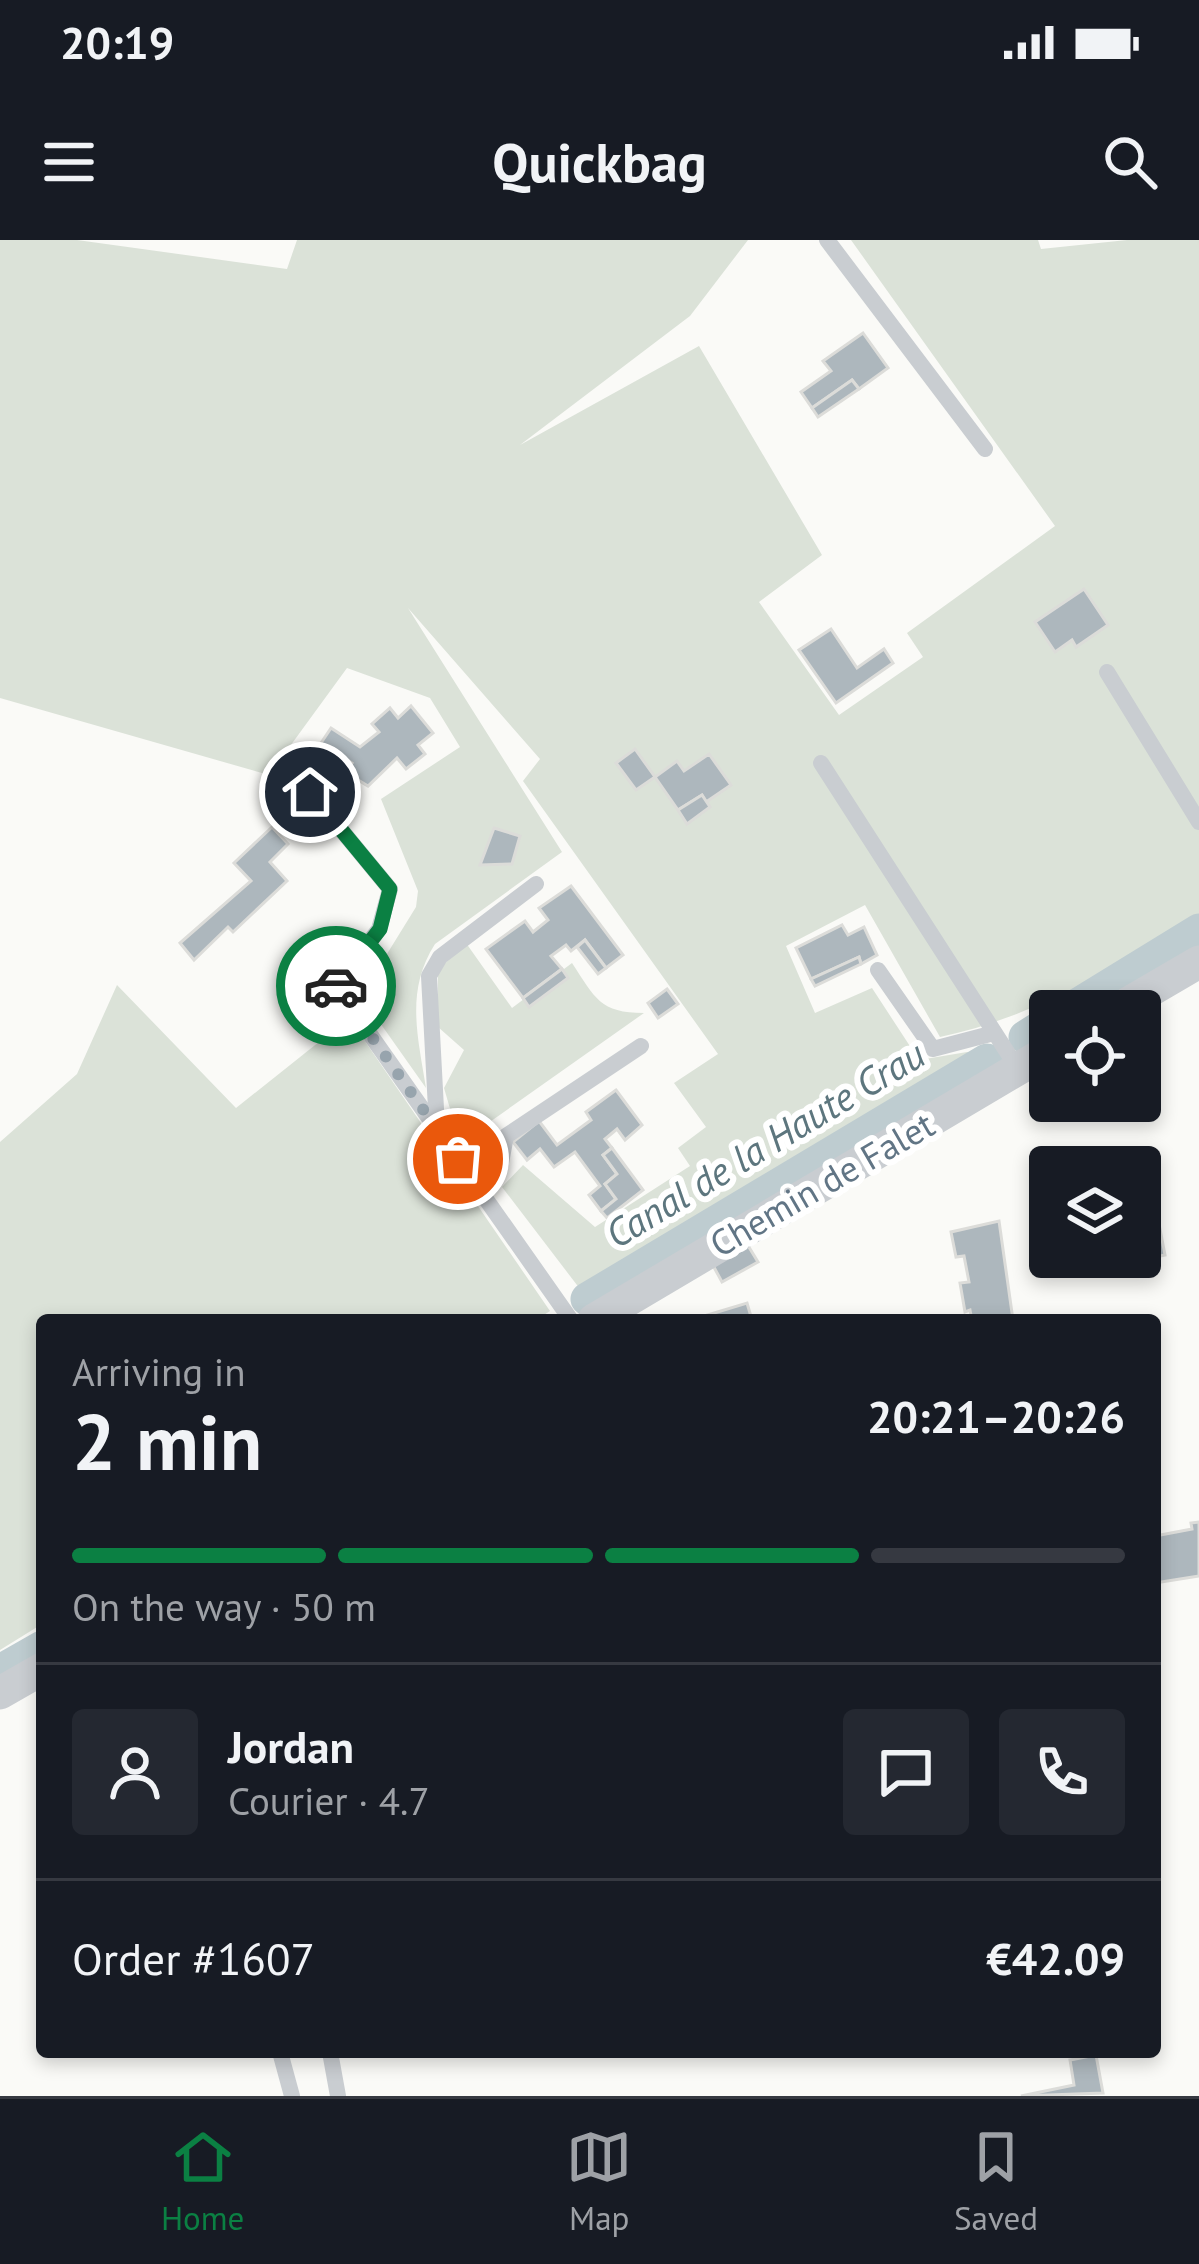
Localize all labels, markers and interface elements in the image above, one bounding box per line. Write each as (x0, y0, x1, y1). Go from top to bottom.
text: 20:19 (60, 13, 174, 71)
text: Quickbag (492, 127, 707, 197)
icon: menu (36, 129, 102, 195)
icon: search (1097, 129, 1163, 195)
pin (259, 741, 361, 843)
icon: home (277, 759, 343, 825)
courier (276, 926, 396, 1046)
icon: car (303, 953, 369, 1019)
map controls (1029, 990, 1161, 1278)
button: locate (1029, 990, 1161, 1122)
water label: Canal de la Haute Crau (596, 1028, 934, 1259)
street label: Chemin de Falet (701, 1100, 942, 1267)
pin (407, 1108, 509, 1210)
icon: bag (425, 1126, 491, 1192)
button: layers (1029, 1146, 1161, 1278)
text: Arriving in (72, 1346, 246, 1397)
text: 20:21–20:26 (867, 1387, 1125, 1445)
text: 2 min (72, 1391, 262, 1492)
text: On the way · 50 m (72, 1581, 376, 1632)
button: person (72, 1709, 198, 1835)
button: chat (843, 1709, 969, 1835)
button: phone (999, 1709, 1125, 1835)
text: Jordan (228, 1717, 354, 1775)
text: Courier · 4.7 (228, 1775, 430, 1826)
text: Order #1607 (72, 1929, 315, 1987)
text: €42.09 (986, 1929, 1125, 1987)
tab: Home (161, 2124, 244, 2239)
tab: Map (566, 2124, 632, 2239)
tab: Saved (954, 2124, 1038, 2239)

